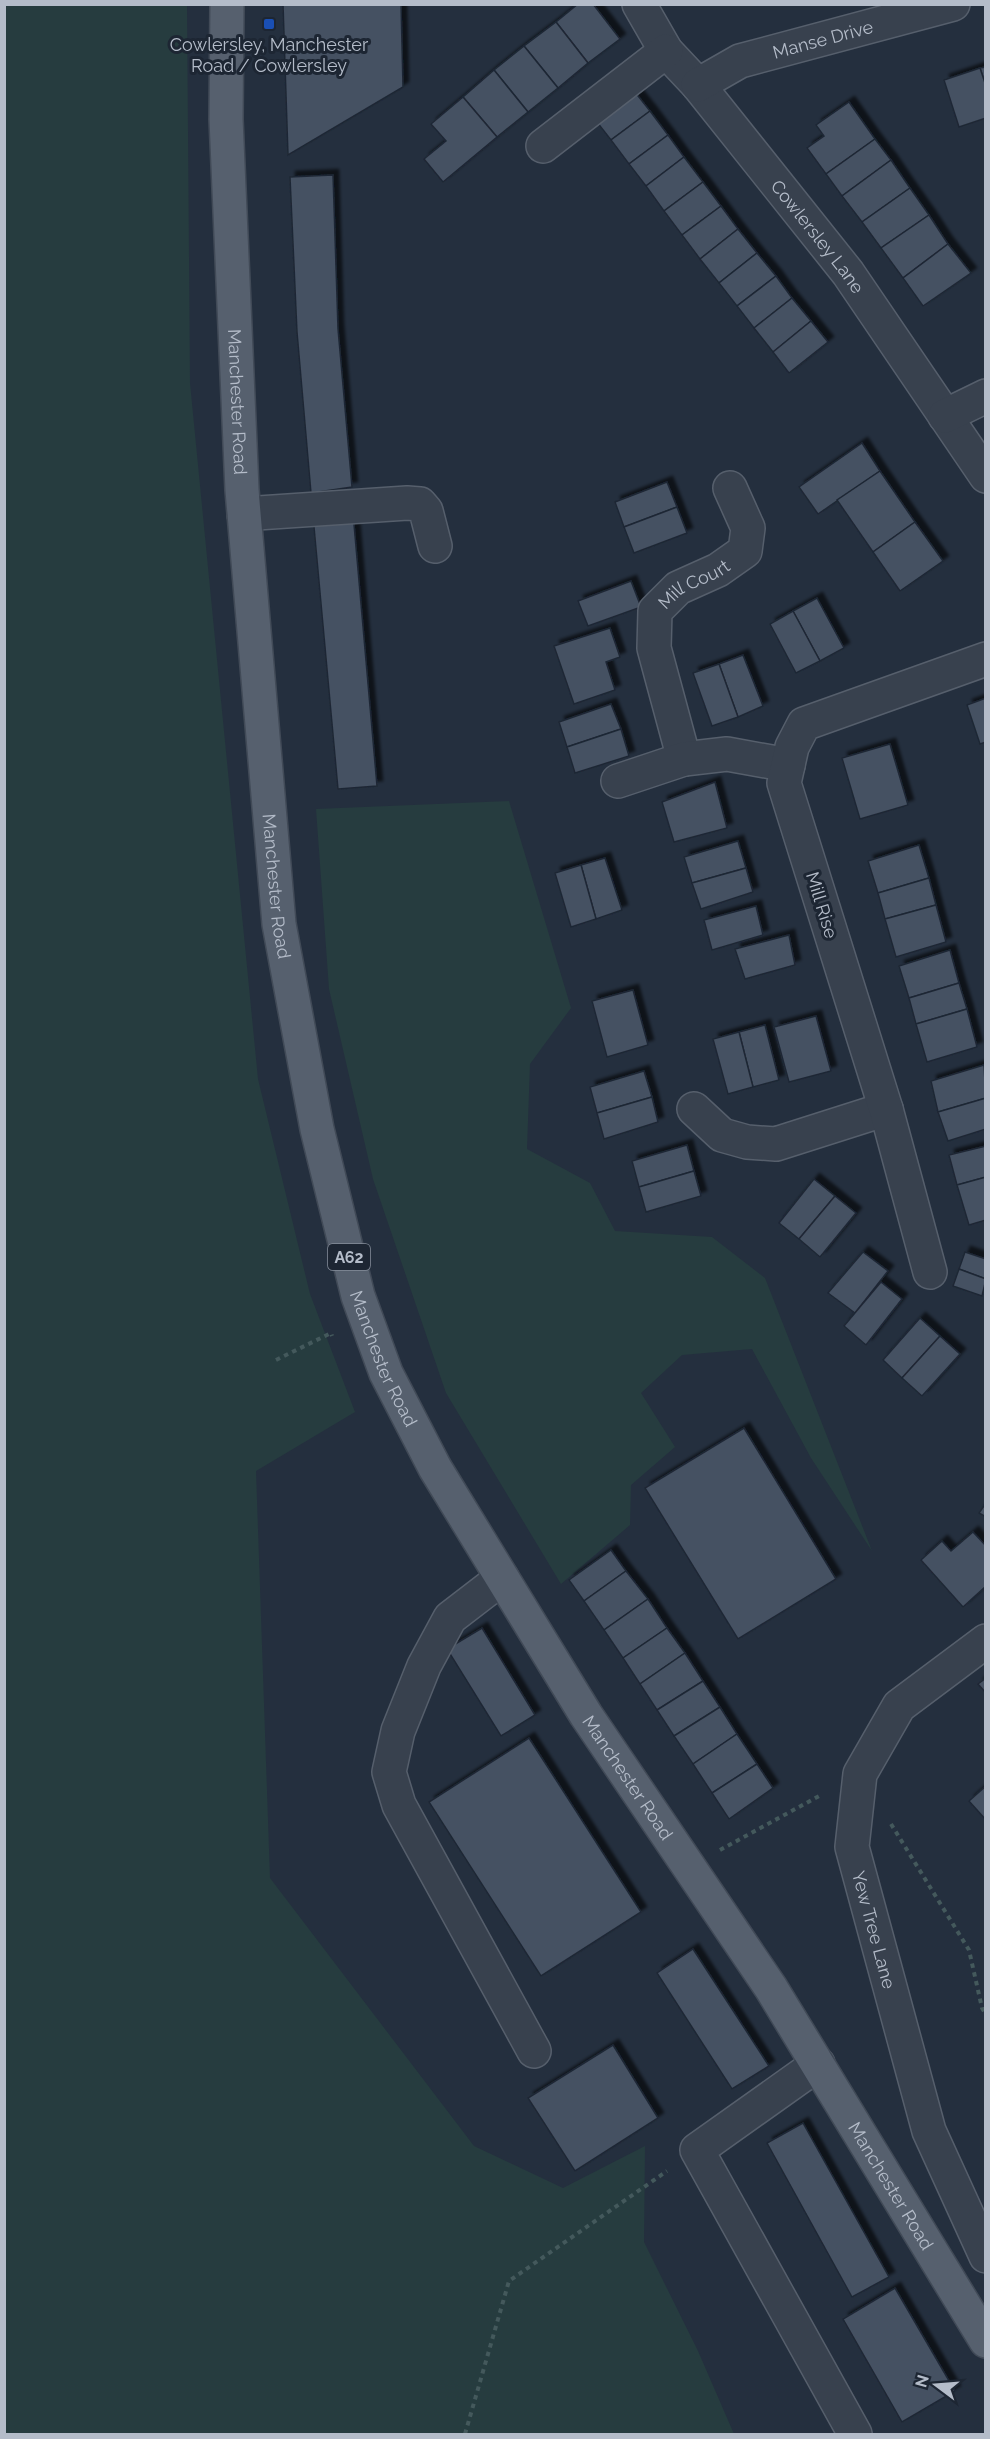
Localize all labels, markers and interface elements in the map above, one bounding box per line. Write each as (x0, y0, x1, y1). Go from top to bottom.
street label: Manse Drive (770, 15, 876, 62)
marker: Cowlersley, Manchester Road / Cowlersley (262, 17, 276, 31)
place label: Cowlersley, Manchester Road / Cowlersley (170, 34, 369, 76)
street label: Cowlersley Lane (767, 175, 869, 297)
street label: Manchester Road (225, 328, 252, 475)
street label: Mill Court (653, 555, 733, 613)
street label: Manchester Road (259, 813, 296, 960)
street label: Mill Rise (802, 869, 842, 941)
road number: A62 (328, 1244, 370, 1270)
street label: Manchester Road (346, 1287, 422, 1430)
street label: Manchester Road (579, 1711, 678, 1844)
street label: Yew Tree Lane (848, 1868, 900, 1991)
street label: Manchester Road (845, 2118, 938, 2253)
north arrow (906, 2355, 966, 2415)
text: N (911, 2373, 933, 2389)

